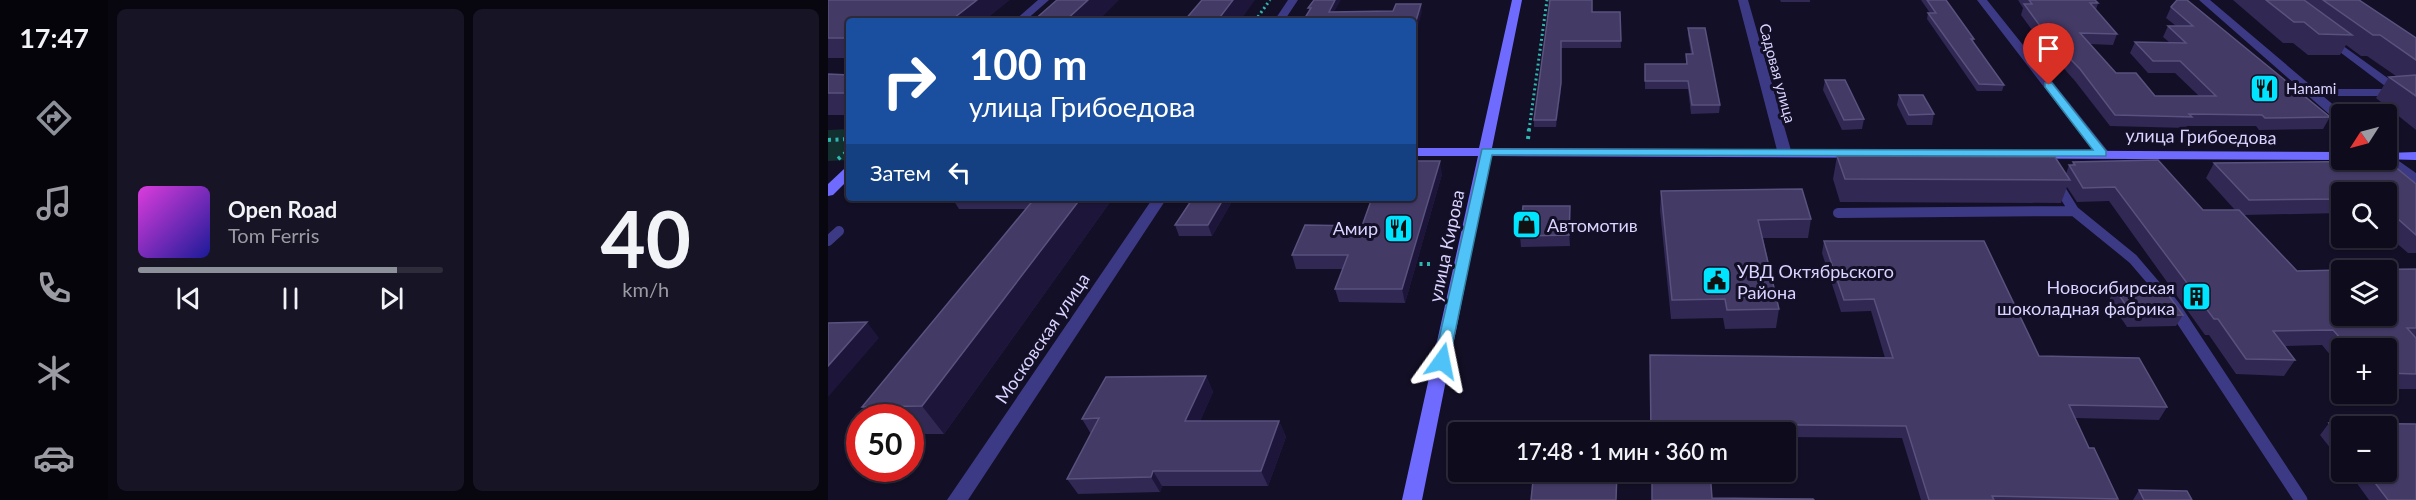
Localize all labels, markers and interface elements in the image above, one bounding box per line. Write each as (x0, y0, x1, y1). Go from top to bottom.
text: 17:47 (19, 21, 89, 54)
street label: Садовая улица (1756, 21, 1800, 125)
pin (2023, 23, 2074, 85)
icon: arrive (2032, 32, 2065, 65)
text: 100 m (969, 39, 1087, 89)
icon: right (870, 42, 948, 120)
restaurant icon: Hanami (2249, 72, 2281, 104)
place label: Hanami (2286, 79, 2336, 97)
text: улица Грибоедова (969, 90, 1196, 123)
icon: directions (33, 97, 75, 139)
north arrow (2331, 104, 2397, 170)
map controls (2331, 104, 2397, 482)
street label: улица Грибоедова (2125, 124, 2277, 148)
icon: left (943, 156, 976, 189)
text: Затем (870, 159, 931, 186)
icon: music (33, 182, 75, 224)
button: search (2331, 182, 2397, 248)
street label: улица Кирова (1423, 188, 1469, 304)
text: 40 (601, 191, 691, 285)
text: Open Road (228, 196, 337, 223)
shop icon: Автомотив (1510, 209, 1542, 241)
restaurant icon: Амир (1383, 212, 1415, 244)
place label: Автомотив (1547, 214, 1638, 236)
place label: Амир (1333, 217, 1378, 239)
text: Tom Ferris (228, 223, 319, 247)
place label: УВД Октябрьского Района (1737, 260, 1894, 303)
button: layers (2331, 260, 2397, 326)
public building icon: УВД Октябрьского Района (1700, 265, 1732, 297)
icon: phone (33, 267, 75, 309)
street label: Московская улица (990, 268, 1094, 408)
place label: Новосибирская шоколадная фабрика (1997, 276, 2175, 319)
text: km/h (622, 277, 669, 301)
building icon: Новосибирская шоколадная фабрика (2180, 281, 2212, 313)
icon: previous (172, 282, 205, 315)
icon: pause (274, 282, 307, 315)
icon: next (375, 282, 408, 315)
position arrow (1410, 329, 1474, 393)
button: + (2331, 338, 2397, 404)
icon: climate (33, 352, 75, 394)
speed limit sign: 50 (846, 404, 924, 482)
button: − (2331, 416, 2397, 482)
icon: car (33, 437, 75, 479)
text: 17:48 · 1 мин · 360 m (1516, 438, 1728, 465)

